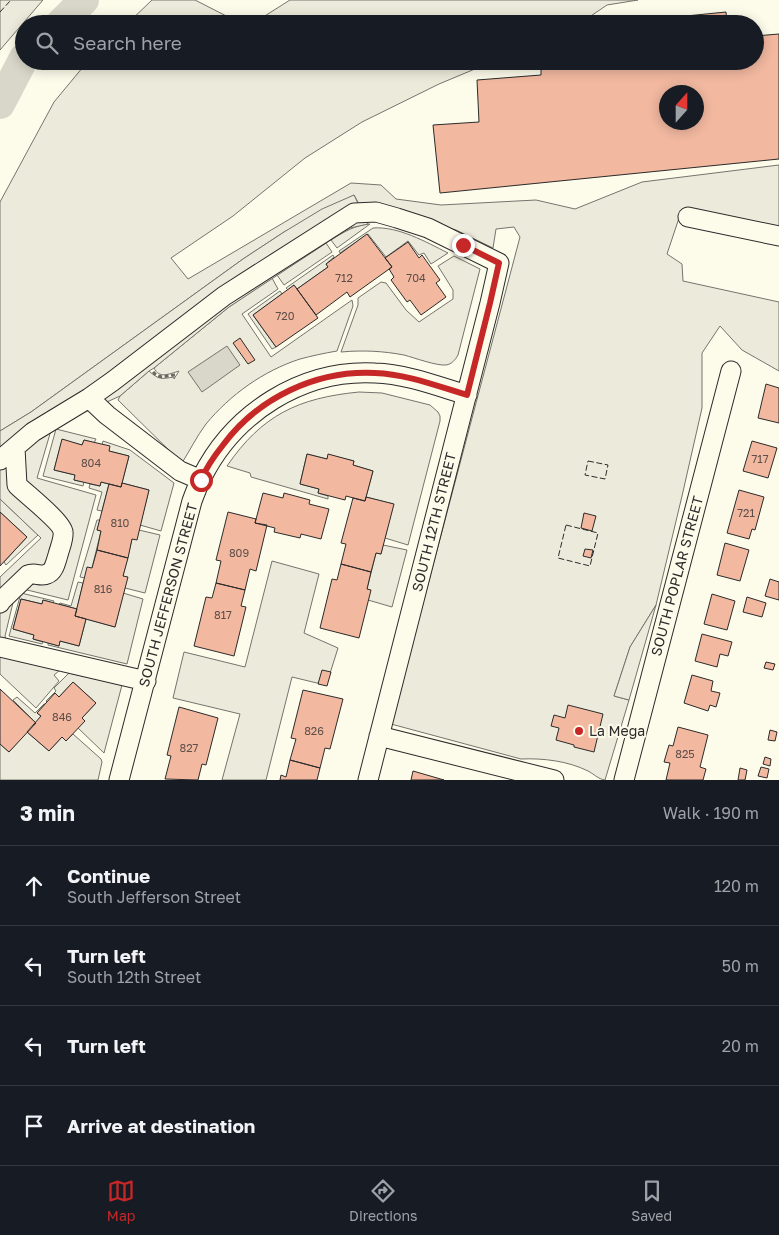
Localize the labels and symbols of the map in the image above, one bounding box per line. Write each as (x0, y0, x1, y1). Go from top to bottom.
north arrow (659, 85, 704, 130)
route end (452, 234, 475, 257)
house number: 712 (335, 271, 353, 284)
house number: 704 (406, 271, 426, 284)
house number: 720 (275, 309, 295, 322)
street label: SOUTH 12TH STREET (408, 450, 459, 593)
house number: 717 (752, 452, 769, 465)
house number: 804 (81, 456, 101, 469)
route start (190, 469, 213, 492)
street label: SOUTH POPLAR STREET (647, 494, 706, 658)
street label: SOUTH JEFFERSON STREET (135, 501, 200, 689)
house number: 721 (737, 506, 755, 519)
house number: 810 (111, 516, 130, 529)
house number: 809 (229, 546, 249, 559)
house number: 816 (94, 582, 113, 595)
house number: 817 (214, 608, 232, 621)
house number: 846 (52, 710, 72, 723)
place label: La Mega (589, 722, 645, 739)
house number: 826 (304, 724, 324, 737)
marker: La Mega (573, 725, 585, 737)
house number: 827 (180, 741, 199, 754)
house number: 825 (675, 747, 695, 760)

